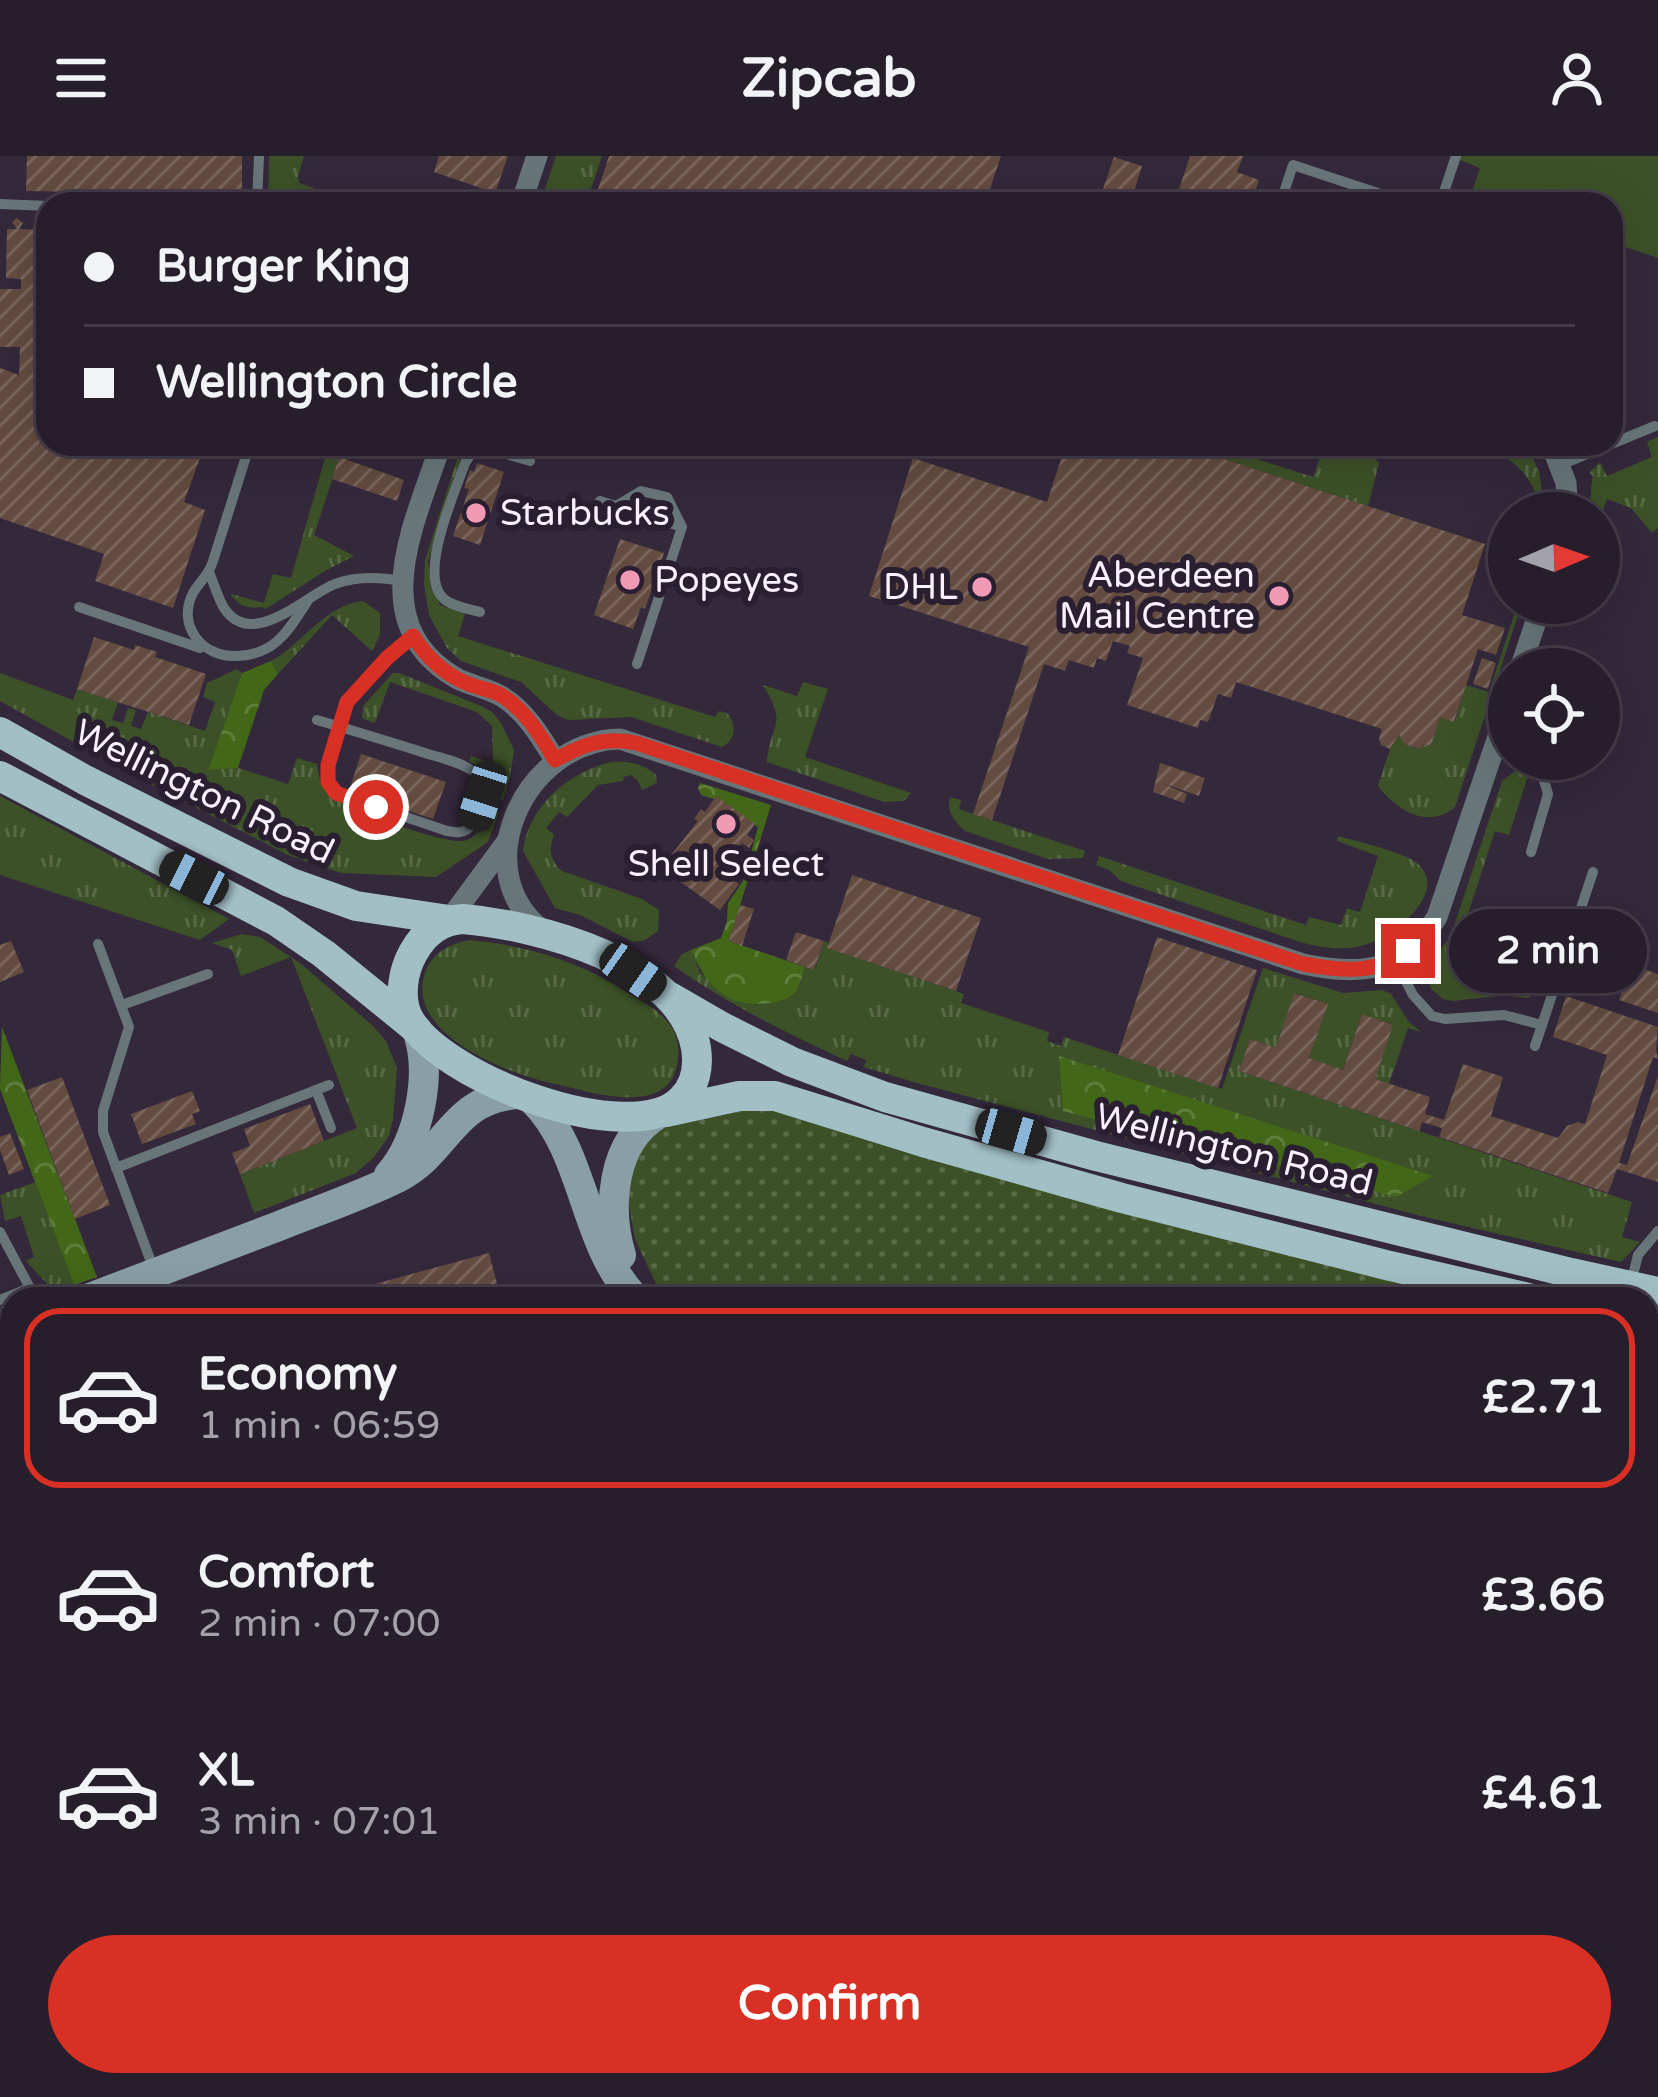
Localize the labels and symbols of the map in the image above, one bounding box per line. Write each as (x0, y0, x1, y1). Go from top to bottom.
place label: Starbucks (500, 492, 670, 535)
north arrow (1488, 492, 1620, 624)
marker: Starbucks (463, 500, 489, 526)
place label: Aberdeen Mail Centre (1059, 554, 1255, 638)
place label: Popeyes (654, 559, 799, 602)
place label: DHL (883, 566, 958, 609)
marker: Popeyes (617, 567, 643, 593)
marker: DHL (969, 574, 995, 600)
marker: Aberdeen Mail Centre (1266, 583, 1292, 609)
street label: Wellington Road (67, 710, 341, 874)
car (455, 756, 511, 836)
route start (349, 780, 403, 834)
marker: Shell Select (713, 811, 739, 837)
place label: Shell Select (628, 843, 824, 886)
car (154, 846, 234, 910)
callout: 2 min (1450, 909, 1648, 993)
route end (1381, 924, 1435, 978)
car (593, 937, 673, 1007)
street label: Wellington Road (1091, 1095, 1377, 1205)
car (971, 1105, 1051, 1159)

